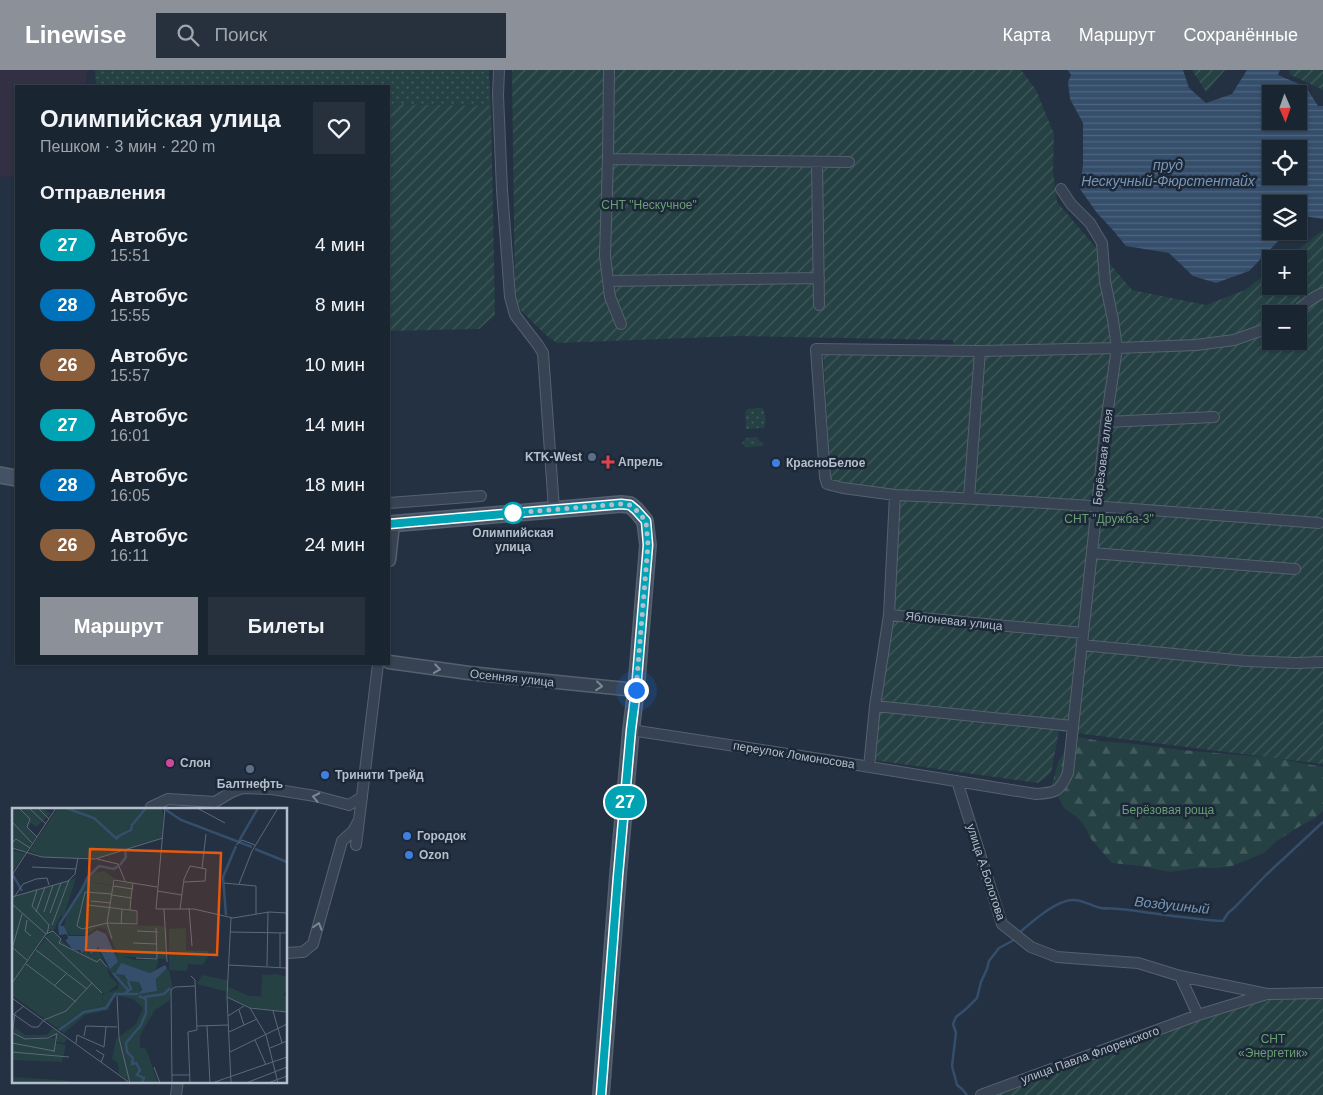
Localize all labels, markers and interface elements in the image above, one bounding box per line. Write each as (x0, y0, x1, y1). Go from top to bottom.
search box (156, 13, 506, 58)
text: Linewise (25, 21, 126, 48)
icon: search (174, 21, 202, 49)
text: Поиск (214, 24, 267, 45)
text: Карта (1003, 25, 1051, 45)
text: Маршрут (1079, 25, 1155, 45)
text: Сохранённые (1183, 25, 1298, 45)
north arrow (1262, 85, 1308, 130)
map controls (1262, 85, 1307, 350)
button: heart (313, 102, 365, 154)
text: Олимпийская улица (40, 105, 281, 132)
text: Пешком · 3 мин · 220 m (40, 138, 215, 155)
button: locate (1262, 140, 1307, 185)
water label: пруд Нескучный-Фюрстентайх (1081, 157, 1256, 189)
text: Отправления (40, 182, 166, 203)
button: layers (1262, 195, 1307, 240)
park label: СНТ "Нескучное" (601, 198, 697, 212)
text: Автобус (110, 225, 188, 246)
text: 4 мин (315, 234, 365, 255)
text: 27 (57, 235, 78, 255)
text: 15:51 (110, 247, 150, 264)
button: + (1262, 250, 1307, 295)
text: Автобус (110, 285, 188, 306)
text: 8 мин (315, 294, 365, 315)
text: 28 (57, 295, 78, 315)
button: − (1262, 305, 1307, 350)
text: 15:55 (110, 307, 150, 324)
text: Автобус (110, 345, 188, 366)
text: 10 мин (304, 354, 365, 375)
text: 26 (57, 355, 78, 375)
text: 15:57 (110, 367, 150, 384)
text: Автобус (110, 405, 188, 426)
street label: Берёзовая аллея (1090, 408, 1116, 506)
text: 14 мин (304, 414, 365, 435)
text: 27 (57, 415, 78, 435)
text: 16:01 (110, 427, 150, 444)
place label: KTK-West (525, 450, 582, 464)
marker: KTK-West (586, 451, 598, 463)
place label: Апрель (618, 455, 663, 469)
marker: Апрель (602, 456, 614, 468)
place label: КрасноБелое (786, 456, 866, 470)
marker: КрасноБелое (770, 457, 782, 469)
text: Автобус (110, 465, 188, 486)
text: 18 мин (304, 474, 365, 495)
text: 28 (57, 475, 78, 495)
text: 16:05 (110, 487, 150, 504)
marker: Олимпийская улица (502, 502, 524, 524)
park label: СНТ "Дружба-3" (1064, 512, 1154, 526)
text: Автобус (110, 525, 188, 546)
place label: Олимпийская улица (472, 526, 554, 554)
text: 24 мин (304, 534, 365, 555)
text: 26 (57, 535, 78, 555)
text: 16:11 (110, 547, 149, 564)
button: Маршрут (40, 597, 198, 655)
button: Билеты (208, 597, 365, 655)
street label: Яблоневая улица (905, 609, 1004, 633)
one-way arrow (433, 663, 441, 674)
street label: Осенняя улица (469, 667, 555, 689)
your location (624, 678, 649, 703)
one-way arrow (595, 680, 603, 691)
street label: переулок Ломоносова (732, 738, 856, 772)
place label: Слон (180, 756, 211, 770)
marker: Слон (164, 757, 176, 769)
marker: Балтнефть (244, 763, 256, 775)
place label: Тринити Трейд (335, 768, 424, 782)
marker: Тринити Трейд (319, 769, 331, 781)
place label: Балтнефть (217, 777, 283, 791)
line badge: 27 (602, 786, 648, 818)
one-way arrow (312, 792, 321, 803)
text: 27 (615, 792, 635, 812)
park label: Берёзовая роща (1122, 803, 1215, 817)
inset map (12, 808, 288, 1082)
street label: улица А.Болотова (964, 822, 1008, 922)
place label: Городок (417, 829, 467, 843)
marker: Городок (401, 830, 413, 842)
place label: Ozon (419, 848, 449, 862)
marker: Ozon (403, 849, 415, 861)
water label: Воздушный (1134, 893, 1210, 917)
one-way arrow (313, 922, 323, 930)
street label: улица Павла Флоренского (1019, 1023, 1161, 1087)
park label: СНТ «Энергетик» (1238, 1032, 1308, 1060)

